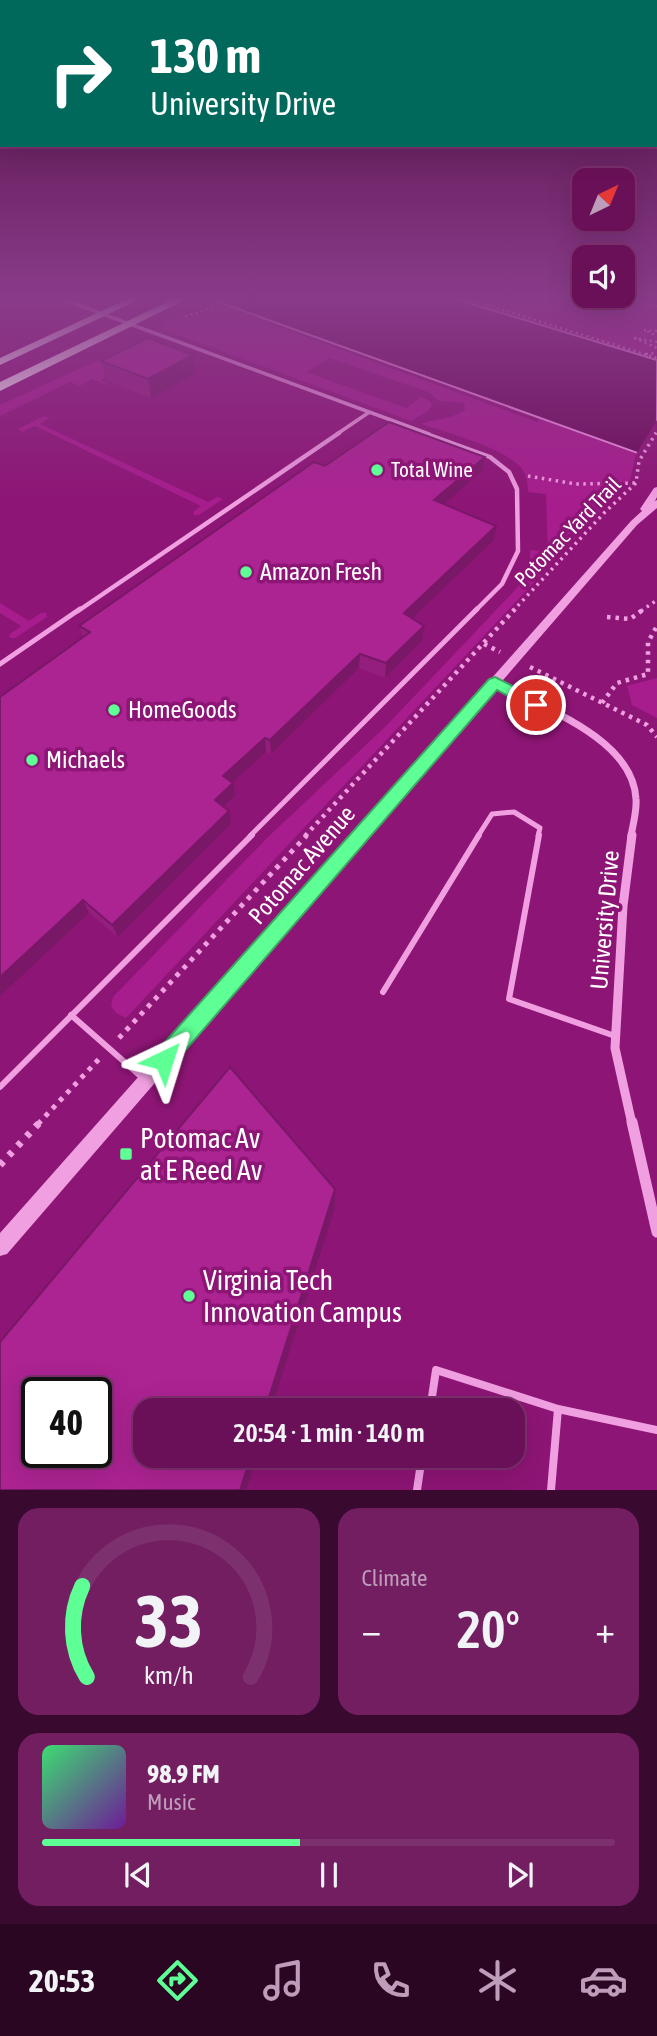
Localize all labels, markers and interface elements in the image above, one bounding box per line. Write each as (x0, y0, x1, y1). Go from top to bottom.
text: 130 m (150, 27, 261, 83)
icon: right (35, 28, 126, 119)
text: University Drive (150, 85, 336, 122)
north arrow (572, 168, 635, 231)
map controls (572, 168, 635, 308)
button: sound (572, 245, 635, 308)
place label: Total Wine (391, 457, 473, 481)
marker: Total Wine (369, 462, 385, 478)
street label: Potomac Yard Trail (509, 472, 626, 591)
place label: Amazon Fresh (260, 558, 382, 585)
marker: Amazon Fresh (238, 564, 254, 580)
pin (506, 675, 566, 735)
icon: arrive (517, 686, 555, 724)
place label: HomeGoods (128, 696, 237, 723)
marker: HomeGoods (106, 702, 122, 718)
place label: Michaels (46, 746, 125, 773)
marker: Michaels (24, 752, 40, 768)
street label: Potomac Avenue (243, 800, 360, 929)
street label: University Drive (585, 849, 624, 991)
position arrow (127, 1023, 201, 1097)
place label: Potomac Av at E Reed Av (140, 1122, 262, 1186)
marker: Potomac Av at E Reed Av (118, 1146, 134, 1162)
place label: Virginia Tech Innovation Campus (203, 1264, 402, 1328)
marker: Virginia Tech Innovation Campus (181, 1288, 197, 1304)
speed limit sign: 40 (21, 1377, 112, 1468)
text: 20:54 · 1 min · 140 m (233, 1418, 425, 1448)
text: Climate (362, 1565, 427, 1591)
text: 33 (135, 1580, 203, 1663)
text: 20° (457, 1599, 520, 1659)
text: − (362, 1608, 381, 1651)
text: + (595, 1608, 615, 1651)
text: km/h (144, 1661, 194, 1689)
text: 98.9 FM (147, 1759, 220, 1789)
text: Music (147, 1789, 195, 1815)
icon: previous (119, 1856, 157, 1894)
icon: pause (310, 1856, 348, 1894)
icon: next (501, 1856, 539, 1894)
icon: directions (153, 1956, 202, 2005)
icon: music (259, 1956, 308, 2005)
icon: phone (366, 1956, 415, 2005)
icon: climate (473, 1956, 522, 2005)
icon: car (579, 1956, 628, 2005)
text: 20:53 (29, 1962, 95, 1999)

